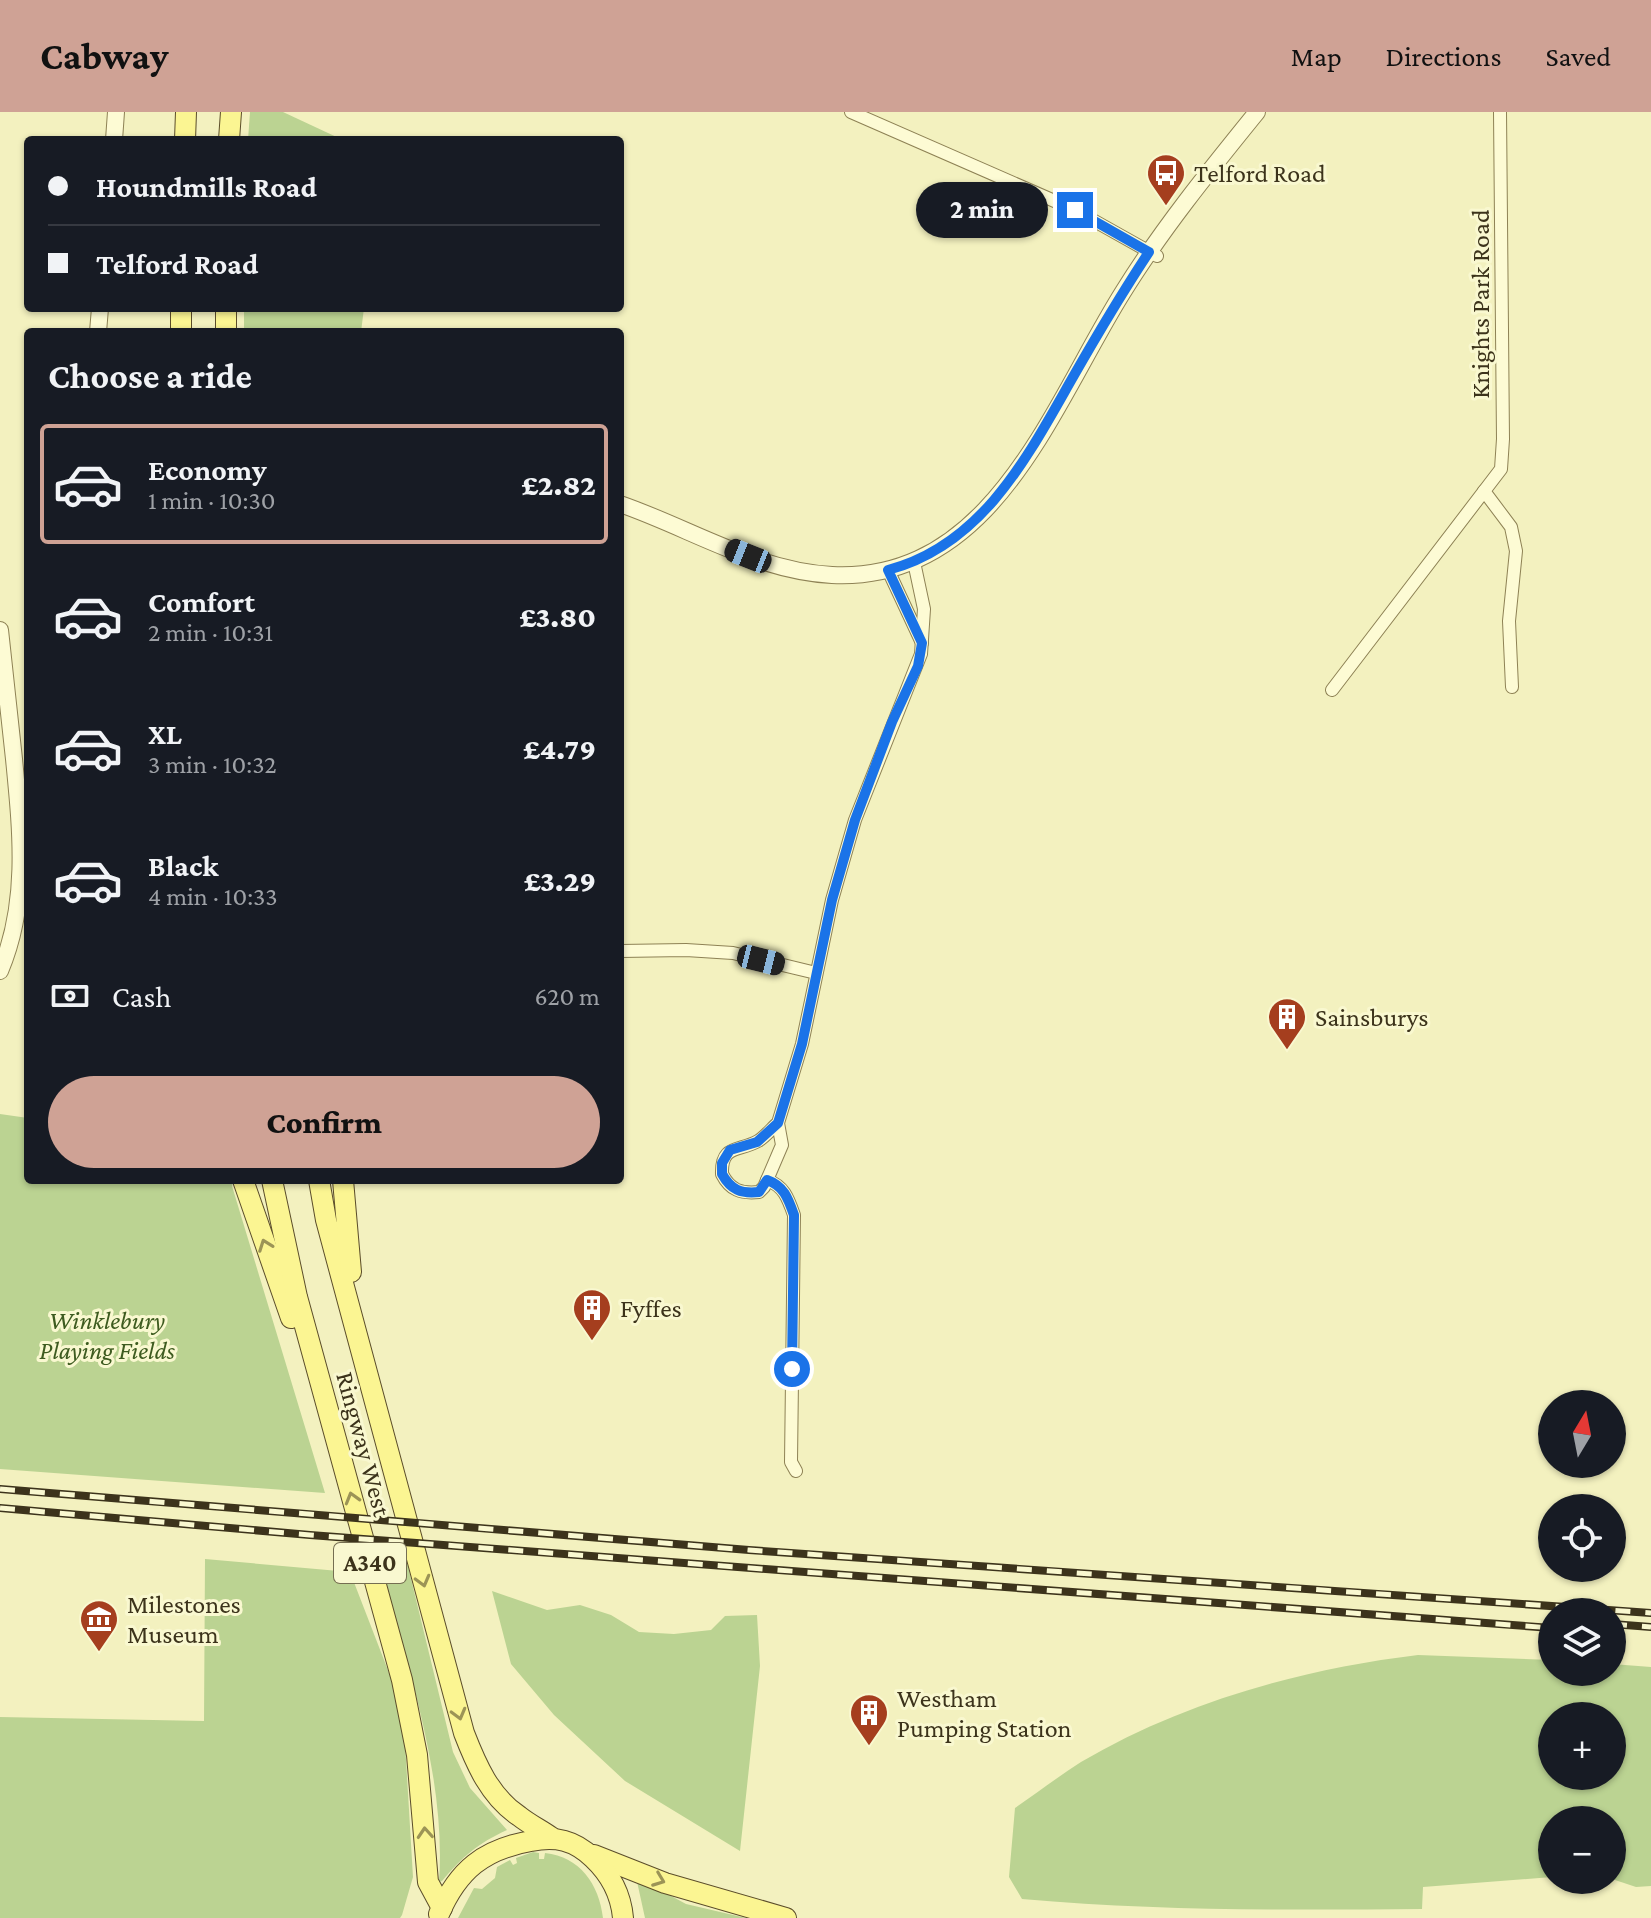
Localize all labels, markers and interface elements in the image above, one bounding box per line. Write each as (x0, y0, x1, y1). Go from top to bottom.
text: Cabway (40, 35, 168, 77)
text: Map (1291, 41, 1342, 72)
text: Directions (1386, 41, 1501, 72)
text: Saved (1545, 41, 1611, 72)
bus stop icon: Telford Road (1145, 152, 1187, 207)
place label: Telford Road (1194, 159, 1326, 188)
text: Houndmills Road (96, 170, 317, 203)
callout: 2 min (915, 182, 1047, 238)
route end (1057, 192, 1093, 228)
text: 2 min (950, 195, 1014, 224)
street label: Knights Park Road (1466, 209, 1495, 399)
text: Telford Road (96, 247, 258, 280)
text: Choose a ride (48, 356, 252, 396)
icon: car (52, 448, 124, 520)
text: Economy (148, 453, 267, 486)
text: £2.82 (521, 468, 596, 501)
text: 1 min · 10:30 (148, 486, 276, 515)
car (721, 536, 775, 576)
icon: car (52, 580, 124, 652)
text: Comfort (148, 585, 255, 618)
text: £3.80 (519, 600, 596, 633)
text: 2 min · 10:31 (148, 618, 273, 647)
icon: car (52, 712, 124, 784)
text: XL (148, 717, 182, 750)
text: £4.79 (523, 732, 596, 765)
text: 3 min · 10:32 (148, 750, 277, 779)
icon: car (52, 844, 124, 916)
text: Black (148, 849, 219, 882)
text: £3.29 (524, 864, 596, 897)
text: 4 min · 10:33 (148, 882, 278, 911)
car (735, 943, 787, 977)
icon: cash (48, 974, 92, 1018)
text: Cash (112, 980, 171, 1013)
text: 620 m (534, 982, 600, 1011)
building icon: Sainsburys (1266, 996, 1308, 1051)
place label: Sainsburys (1315, 1003, 1429, 1032)
button: Confirm (48, 1076, 600, 1168)
one-way arrow (258, 1239, 275, 1253)
building icon: Fyffes (571, 1287, 613, 1342)
place label: Fyffes (620, 1294, 682, 1323)
park label: Winklebury Playing Fields (39, 1306, 175, 1365)
route start (774, 1351, 810, 1387)
street label: Ringway West (330, 1369, 397, 1520)
north arrow (1538, 1390, 1626, 1478)
map controls (1538, 1390, 1626, 1894)
one-way arrow (344, 1492, 361, 1506)
button: locate (1538, 1494, 1626, 1582)
road number: A340 (334, 1543, 406, 1583)
one-way arrow (414, 1573, 430, 1587)
place label: Milestones Museum (127, 1590, 241, 1649)
museum icon: Milestones Museum (78, 1598, 120, 1653)
button: layers (1538, 1598, 1626, 1686)
place label: Westham Pumping Station (897, 1684, 1072, 1743)
building icon: Westham Pumping Station (848, 1692, 890, 1747)
button: + (1538, 1702, 1626, 1790)
one-way arrow (450, 1707, 467, 1721)
button: − (1538, 1806, 1626, 1894)
one-way arrow (417, 1826, 434, 1839)
one-way arrow (651, 1871, 665, 1887)

